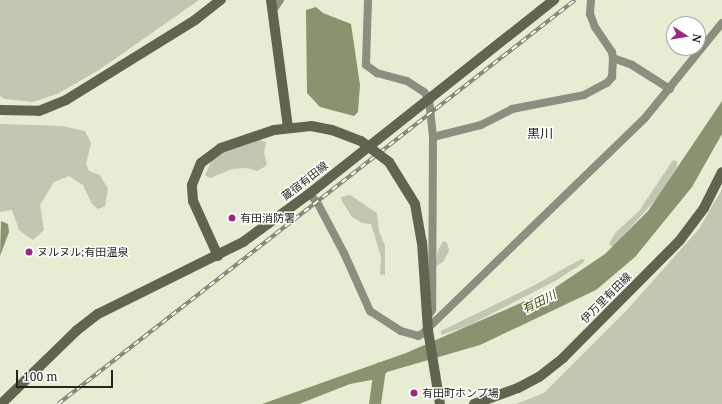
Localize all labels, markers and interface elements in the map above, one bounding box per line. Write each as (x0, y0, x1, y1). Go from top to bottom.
north arrow (666, 16, 706, 56)
text: N (689, 33, 705, 44)
district label: 黒川 (527, 125, 553, 141)
street label: 蔵宿有田線 (279, 159, 331, 203)
place label: 有田消防署 (240, 211, 295, 225)
marker: 有田消防署 (227, 213, 237, 223)
place label: ヌルヌル;有田温泉 (37, 245, 128, 259)
marker: ヌルヌル;有田温泉 (24, 247, 34, 257)
street label: 伊万里有田線 (578, 270, 634, 326)
water label: 有田川 (520, 287, 558, 317)
scale bar (18, 362, 115, 388)
text: 100 m (23, 368, 58, 385)
place label: 有田町ホンプ場 (422, 386, 499, 400)
marker: 有田町ホンプ場 (409, 388, 419, 398)

